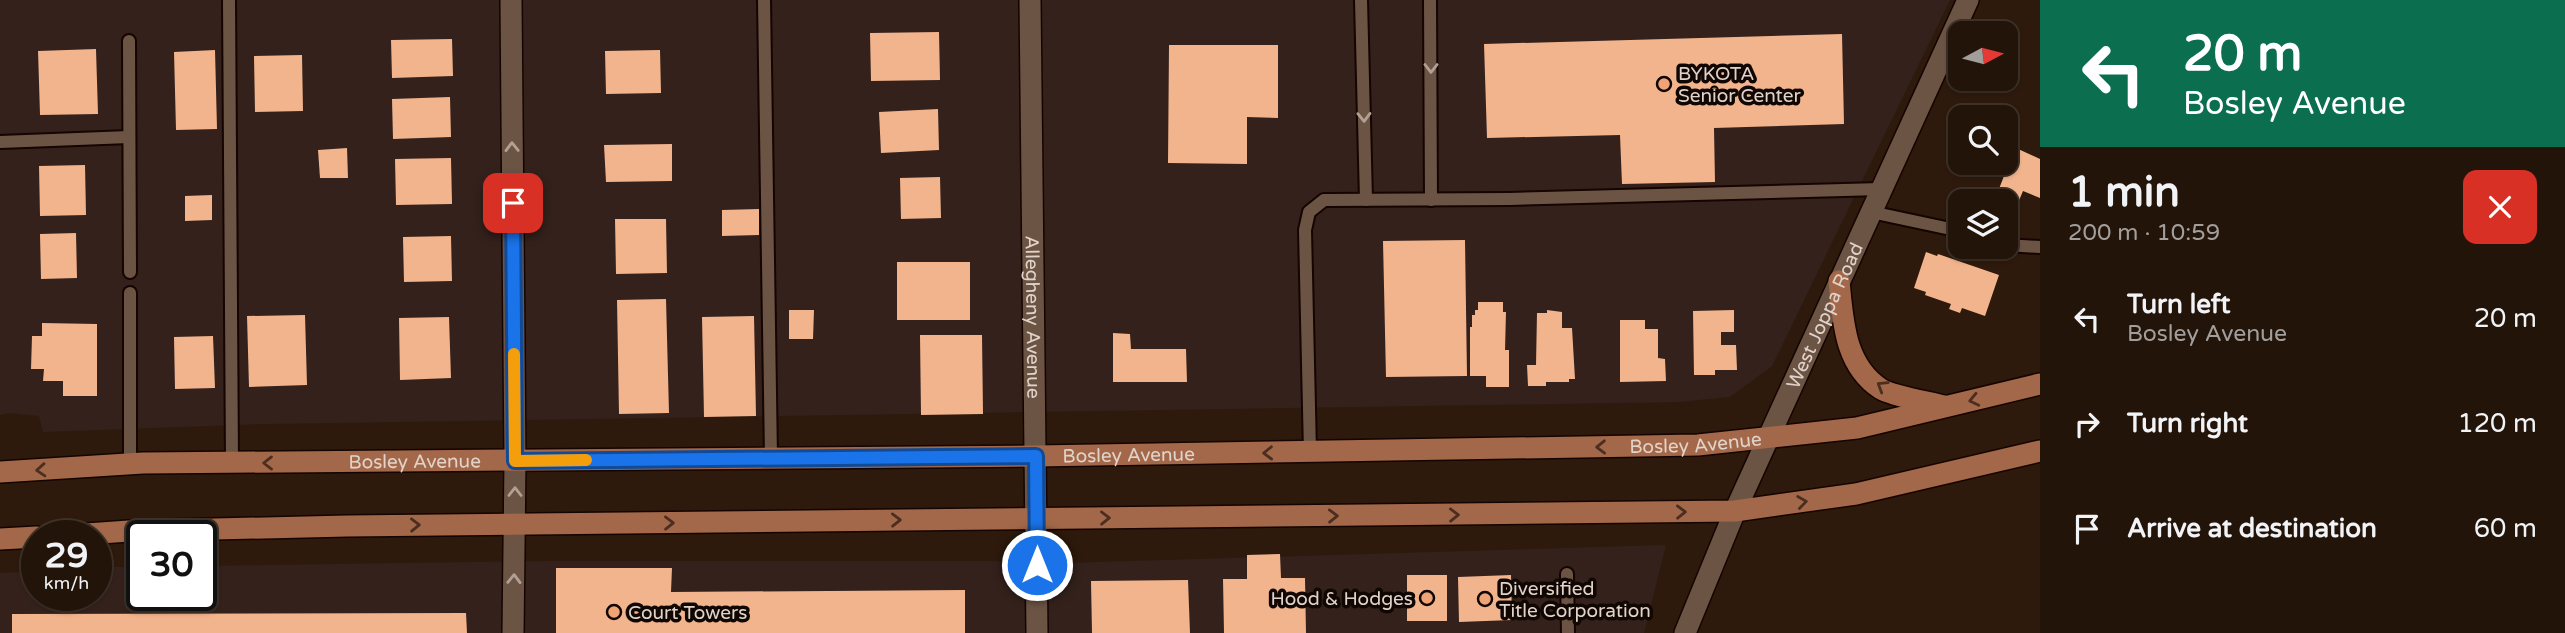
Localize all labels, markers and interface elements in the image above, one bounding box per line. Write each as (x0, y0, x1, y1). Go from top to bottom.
north arrow (1948, 21, 2018, 91)
map controls (1948, 21, 2018, 259)
text: 20 m (2183, 25, 2302, 84)
icon: left (2068, 28, 2159, 119)
one-way arrow (1423, 63, 1439, 74)
place label: BYKOTA Senior Center (1678, 63, 1801, 107)
marker: BYKOTA Senior Center (1656, 76, 1672, 92)
text: Bosley Avenue (2183, 85, 2406, 123)
button: search (1948, 105, 2018, 175)
one-way arrow (1356, 112, 1371, 123)
one-way arrow (504, 142, 520, 152)
text: 1 min (2068, 167, 2180, 218)
button: close (2463, 170, 2537, 244)
pin (483, 173, 543, 233)
icon: arrive (494, 184, 532, 222)
button: layers (1948, 189, 2018, 259)
text: 200 m · 10:59 (2068, 219, 2220, 247)
street label: Allegheny Avenue (1021, 235, 1044, 399)
street label: West Joppa Road (1782, 239, 1868, 392)
text: Turn left (2127, 289, 2230, 320)
icon: left (2068, 300, 2106, 338)
text: 20 m (2474, 303, 2537, 334)
text: Bosley Avenue (2127, 320, 2287, 348)
one-way arrow (1877, 381, 1890, 394)
one-way arrow (1968, 392, 1980, 406)
icon: right (2068, 405, 2106, 443)
text: Turn right (2127, 408, 2248, 439)
text: 120 m (2457, 408, 2537, 439)
street label: Bosley Avenue (1629, 428, 1763, 458)
one-way arrow (1596, 439, 1606, 455)
street label: Bosley Avenue (1062, 443, 1195, 468)
one-way arrow (1263, 445, 1273, 461)
street label: Bosley Avenue (348, 450, 481, 473)
one-way arrow (262, 455, 273, 470)
one-way arrow (35, 462, 46, 477)
one-way arrow (507, 487, 523, 497)
one-way arrow (1797, 494, 1808, 509)
one-way arrow (1676, 504, 1687, 519)
one-way arrow (1449, 507, 1459, 523)
one-way arrow (1328, 508, 1339, 524)
one-way arrow (1101, 510, 1111, 526)
icon: arrive (2068, 510, 2106, 548)
one-way arrow (891, 513, 902, 528)
text: Arrive at destination (2127, 513, 2377, 544)
text: 60 m (2474, 513, 2537, 544)
one-way arrow (664, 515, 675, 531)
one-way arrow (410, 517, 421, 533)
speed limit sign: 30 (126, 520, 217, 611)
position arrow (1000, 528, 1074, 602)
text: 29 (45, 535, 88, 577)
text: km/h (44, 572, 89, 594)
one-way arrow (506, 573, 522, 583)
place label: Diversified Title Corporation (1499, 578, 1651, 622)
place label: Hood & Hodges (1271, 588, 1413, 610)
marker: Hood & Hodges (1419, 590, 1435, 606)
marker: Diversified Title Corporation (1477, 591, 1493, 607)
place label: Court Towers (628, 602, 747, 624)
marker: Court Towers (606, 604, 622, 620)

